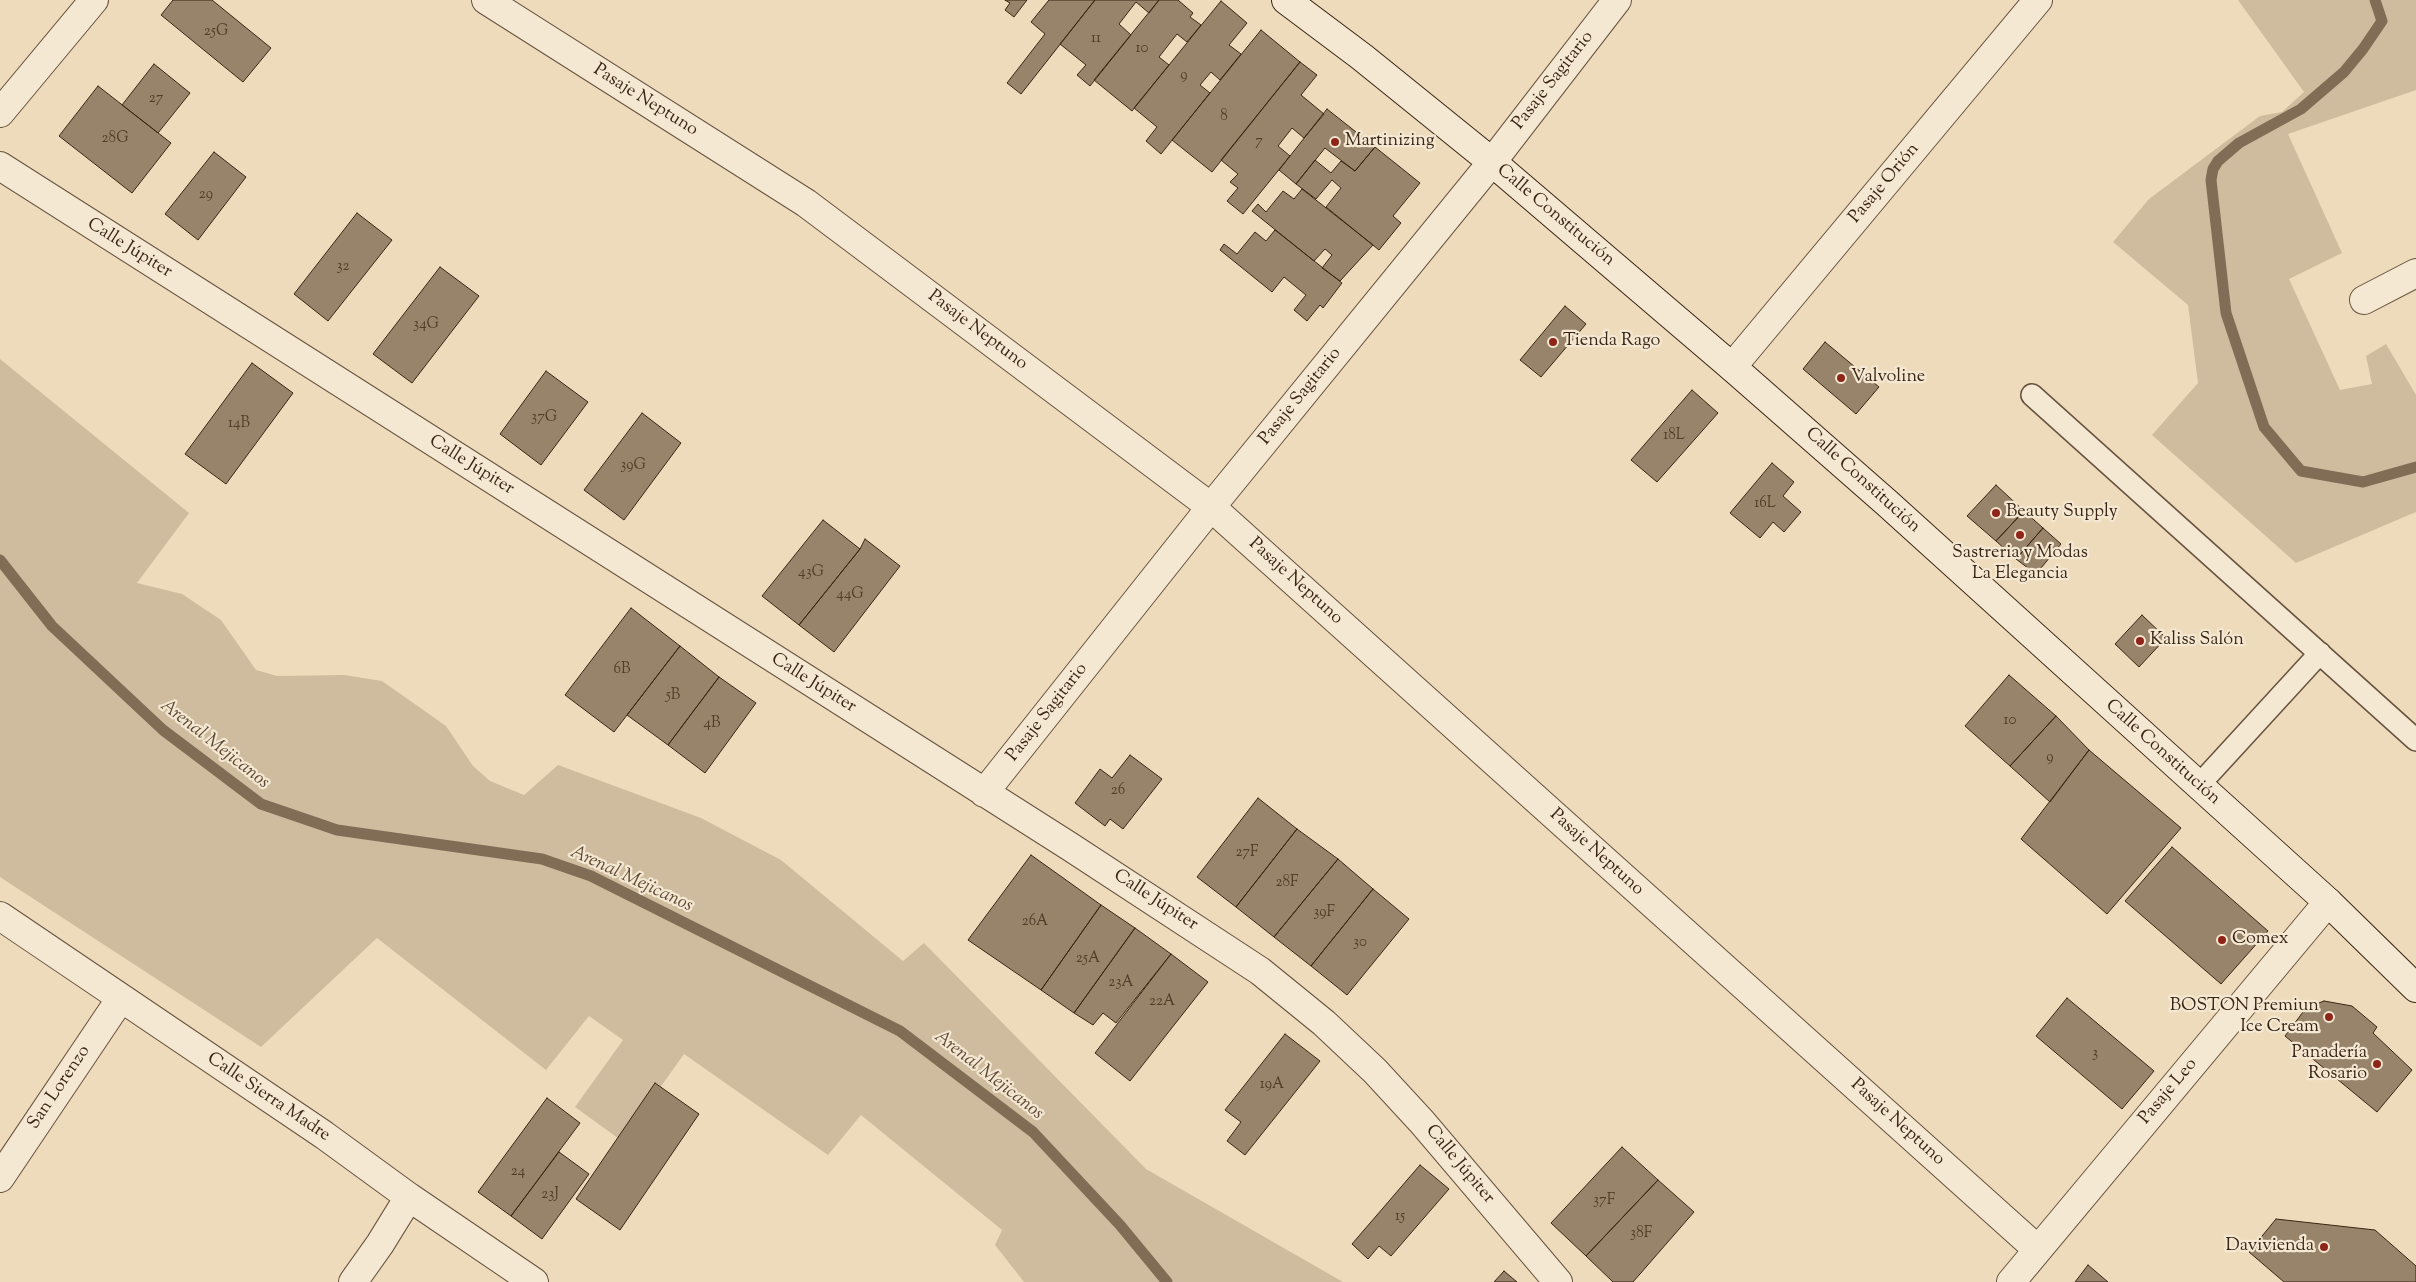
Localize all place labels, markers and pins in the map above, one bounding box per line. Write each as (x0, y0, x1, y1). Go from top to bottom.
place label: Martinizing (1345, 131, 1435, 153)
marker: Martinizing (1329, 136, 1341, 148)
place label: Tienda Rago (1563, 331, 1660, 353)
marker: Tienda Rago (1547, 336, 1559, 348)
place label: Valvoline (1851, 367, 1925, 389)
marker: Valvoline (1835, 372, 1847, 384)
place label: Beauty Supply (2006, 502, 2118, 524)
marker: Beauty Supply (1990, 507, 2002, 519)
marker: Sastreria y Modas La Elegancia (2014, 529, 2026, 541)
place label: Sastreria y Modas La Elegancia (1952, 543, 2088, 586)
place label: Kaliss Salón (2150, 630, 2244, 652)
marker: Kaliss Salón (2134, 635, 2146, 647)
place label: Comex (2232, 929, 2289, 951)
marker: Comex (2216, 934, 2228, 946)
place label: BOSTON Premiun Ice Cream (2170, 996, 2319, 1038)
marker: BOSTON Premiun Ice Cream (2323, 1011, 2335, 1023)
place label: Panadería Rosario (2292, 1043, 2367, 1086)
marker: Panadería Rosario (2371, 1058, 2383, 1070)
place label: Davivienda (2226, 1236, 2314, 1258)
marker: Davivienda (2318, 1241, 2330, 1253)

